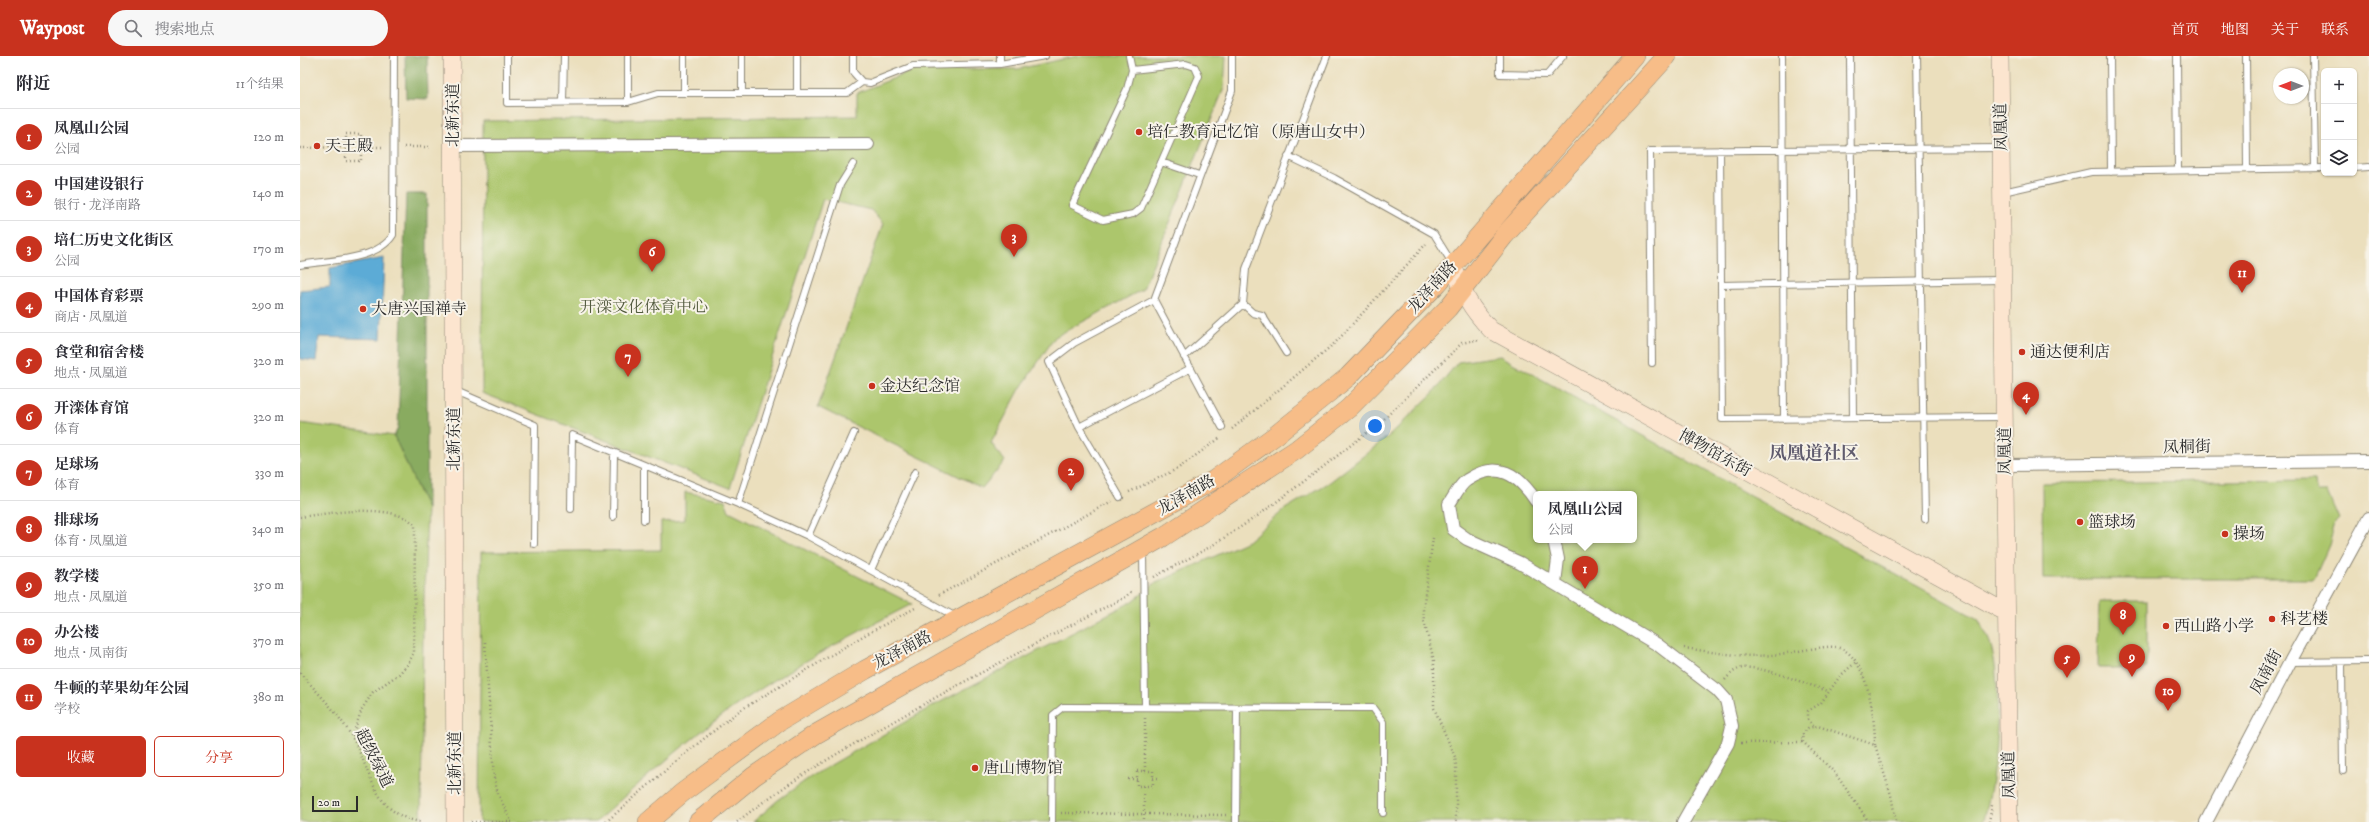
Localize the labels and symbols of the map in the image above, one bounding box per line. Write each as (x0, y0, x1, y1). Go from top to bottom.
north arrow (2273, 68, 2309, 104)
street label: 北新东道 (443, 83, 463, 147)
street label: 凤凰道 (1991, 103, 2011, 151)
place label: 培仁教育记忆馆 （原唐山女中） (1147, 122, 1374, 142)
marker: 培仁教育记忆馆 （原唐山女中） (1134, 127, 1144, 137)
place label: 天王殿 (325, 136, 373, 156)
marker: 天王殿 (312, 141, 322, 151)
pin: 3 (1001, 224, 1027, 257)
pin: 6 (639, 239, 665, 272)
street label: 龙泽南路 (1403, 257, 1461, 317)
pin: 11 (2229, 260, 2255, 293)
park label: 开滦文化体育中心 (580, 297, 708, 317)
place label: 大唐兴国禅寺 (371, 299, 467, 319)
marker: 大唐兴国禅寺 (358, 304, 368, 314)
place label: 通达便利店 (2030, 342, 2110, 362)
pin: 7 (615, 344, 641, 377)
marker: 通达便利店 (2017, 347, 2027, 357)
place label: 金达纪念馆 (880, 376, 960, 396)
marker: 金达纪念馆 (867, 381, 877, 391)
pin: 4 (2013, 382, 2039, 415)
street label: 北新东道 (444, 407, 464, 471)
your location (1365, 416, 1385, 436)
street label: 博物馆东街 (1675, 425, 1755, 481)
street label: 凤凰道 (1995, 427, 2015, 475)
street label: 凤桐街 (2163, 437, 2211, 457)
district label: 凤凰道社区 (1769, 443, 1859, 465)
pin: 2 (1058, 458, 1084, 491)
street label: 龙泽南路 (1153, 470, 1219, 520)
place label: 篮球场 (2088, 512, 2136, 532)
marker: 篮球场 (2075, 517, 2085, 527)
place label: 操场 (2233, 524, 2265, 544)
marker: 操场 (2220, 529, 2230, 539)
pin: 1 (1572, 556, 1598, 589)
pin: 8 (2110, 602, 2136, 635)
place label: 科艺楼 (2280, 609, 2328, 629)
marker: 科艺楼 (2267, 614, 2277, 624)
place label: 西山路小学 (2174, 616, 2254, 636)
marker: 西山路小学 (2161, 621, 2171, 631)
street label: 龙泽南路 (869, 626, 935, 674)
pin: 9 (2119, 644, 2145, 677)
pin: 5 (2054, 645, 2080, 678)
street label: 凤南街 (2246, 646, 2286, 698)
pin: 10 (2155, 678, 2181, 711)
street label: 超级绿道 (351, 725, 397, 791)
street label: 北新东道 (445, 731, 465, 795)
street label: 凤凰道 (1999, 751, 2019, 799)
place label: 唐山博物馆 (983, 758, 1063, 778)
marker: 唐山博物馆 (970, 763, 980, 773)
scale bar (312, 794, 358, 813)

